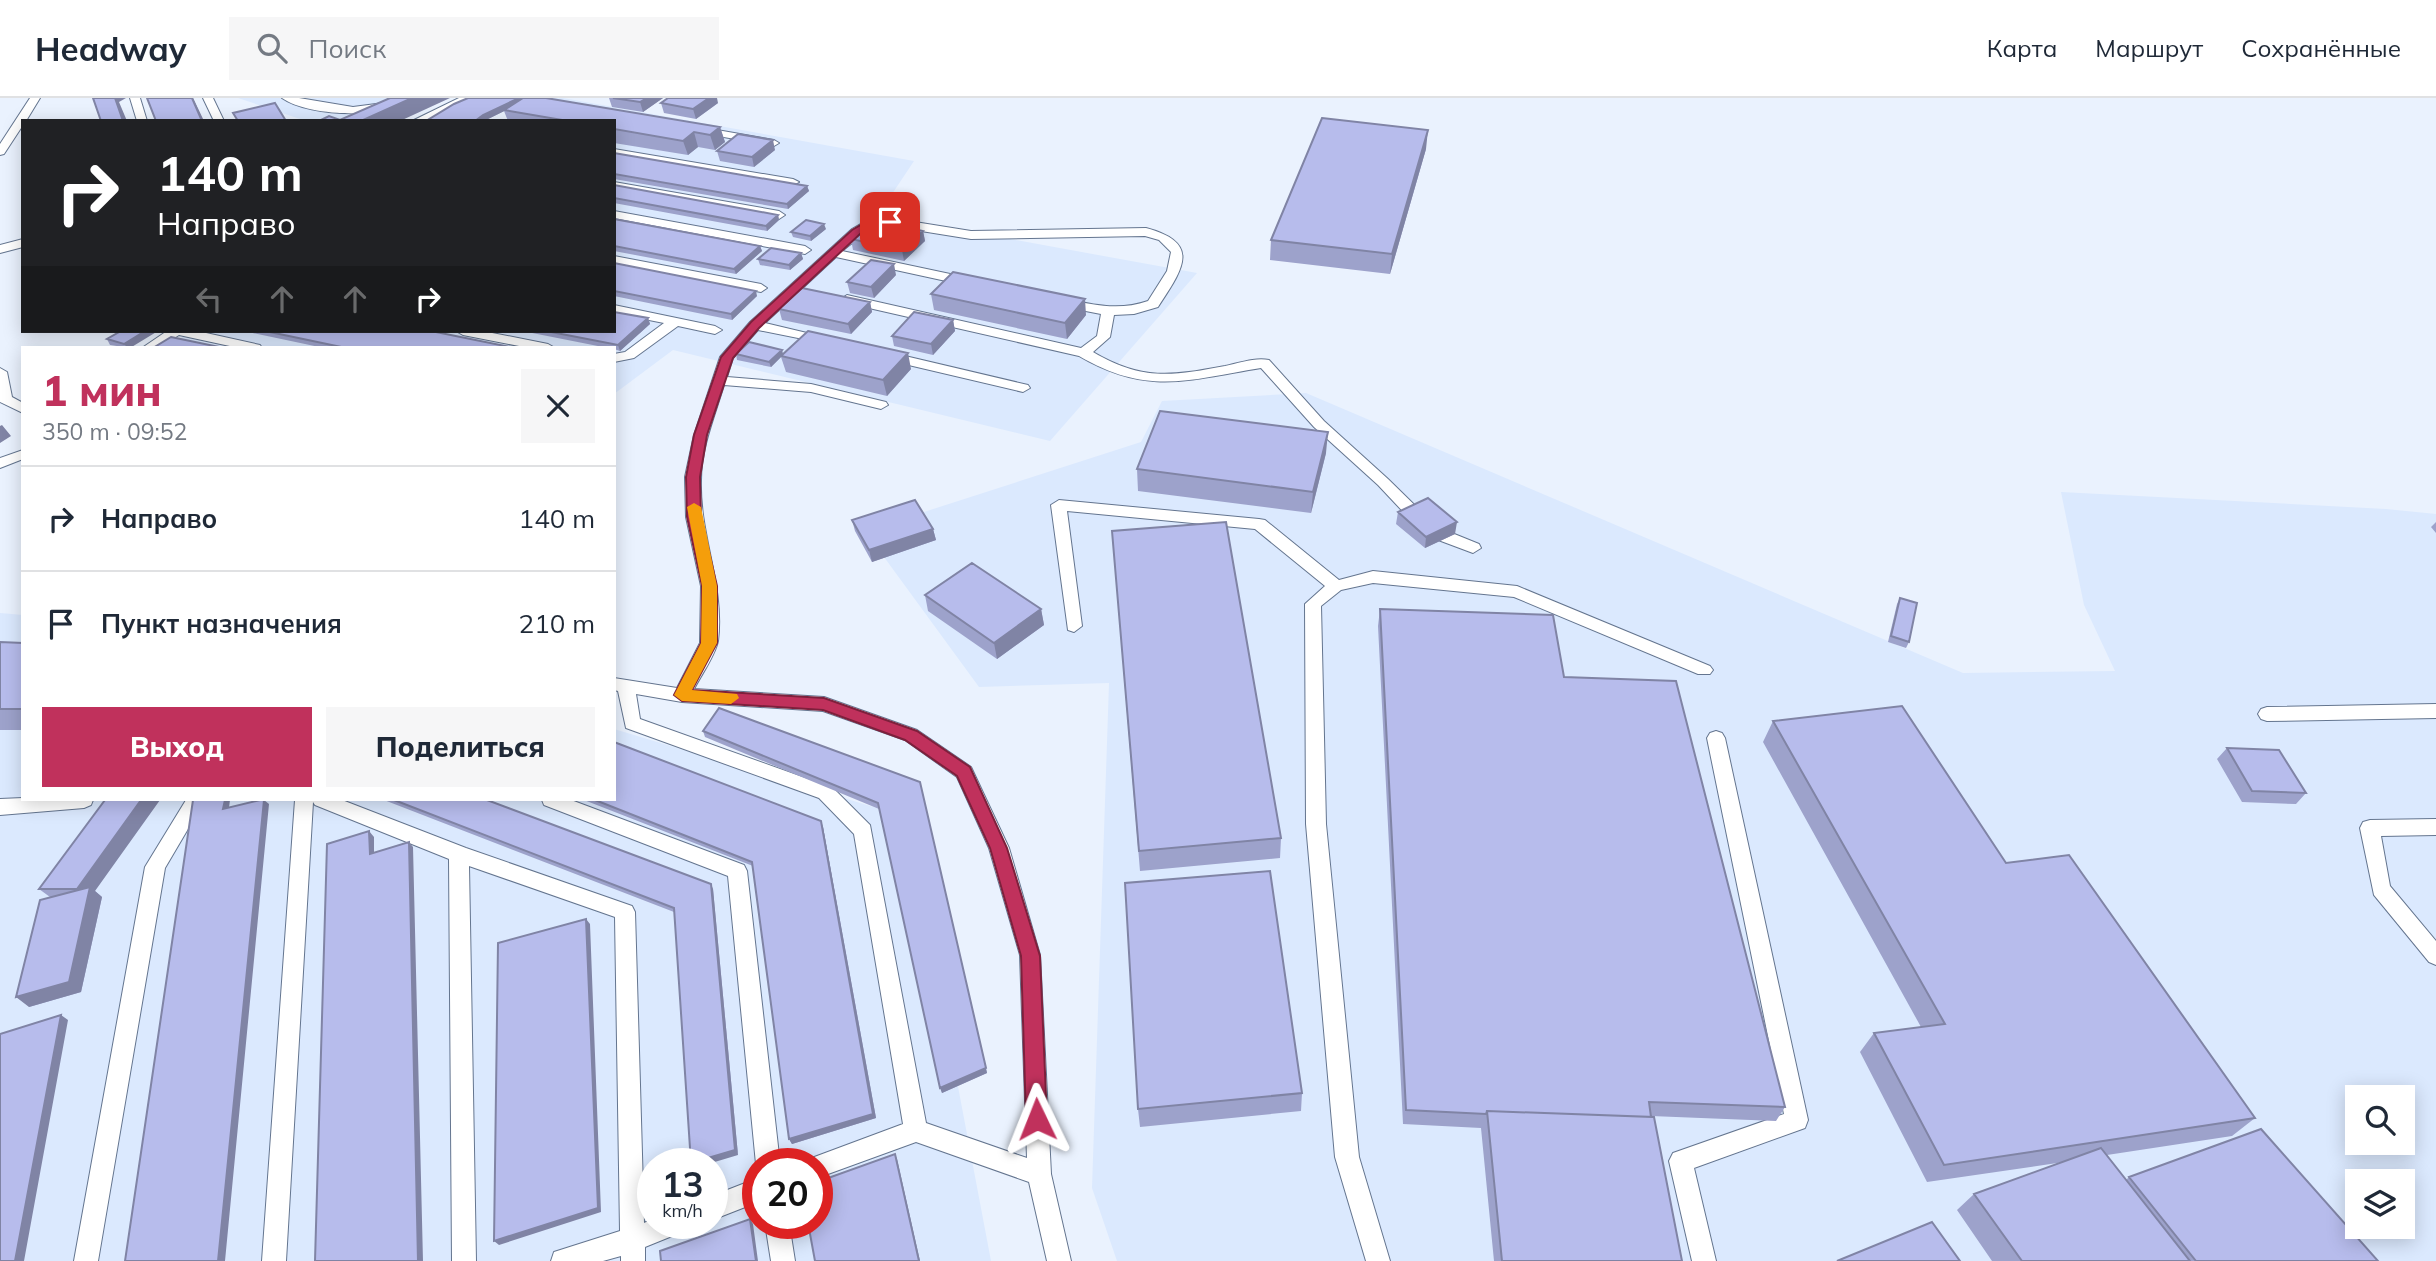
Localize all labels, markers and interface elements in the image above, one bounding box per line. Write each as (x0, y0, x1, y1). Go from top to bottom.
search box (229, 17, 719, 80)
text: Headway (35, 28, 187, 69)
icon: search (253, 29, 291, 67)
text: Поиск (309, 32, 386, 65)
text: Карта (1987, 33, 2057, 63)
text: Маршрут (2095, 33, 2203, 63)
text: Сохранённые (2241, 33, 2401, 63)
text: 140 m (157, 142, 303, 203)
icon: right (42, 147, 133, 238)
pin (860, 192, 920, 252)
text: Направо (157, 203, 296, 243)
icon: arrive (871, 203, 909, 241)
icon: left (190, 280, 228, 318)
icon: ahead (263, 280, 301, 318)
icon: ahead (336, 280, 374, 318)
icon: right (409, 280, 447, 318)
text: 1 мин (42, 364, 162, 417)
button: close (521, 369, 595, 443)
text: 350 m · 09:52 (42, 417, 187, 446)
icon: right (42, 500, 80, 538)
text: Направо (101, 502, 217, 535)
text: 140 m (519, 502, 595, 535)
icon: arrive (42, 605, 80, 643)
text: Пункт назначения (101, 607, 342, 640)
text: 210 m (519, 607, 595, 640)
button: Выход (42, 707, 312, 787)
button: Поделиться (326, 707, 595, 787)
position arrow (1000, 1082, 1074, 1156)
map controls (2345, 1085, 2415, 1239)
button: search (2345, 1085, 2415, 1155)
speed limit sign: 20 (742, 1148, 833, 1239)
text: 13 (661, 1162, 704, 1206)
button: layers (2345, 1169, 2415, 1239)
text: km/h (662, 1199, 703, 1222)

